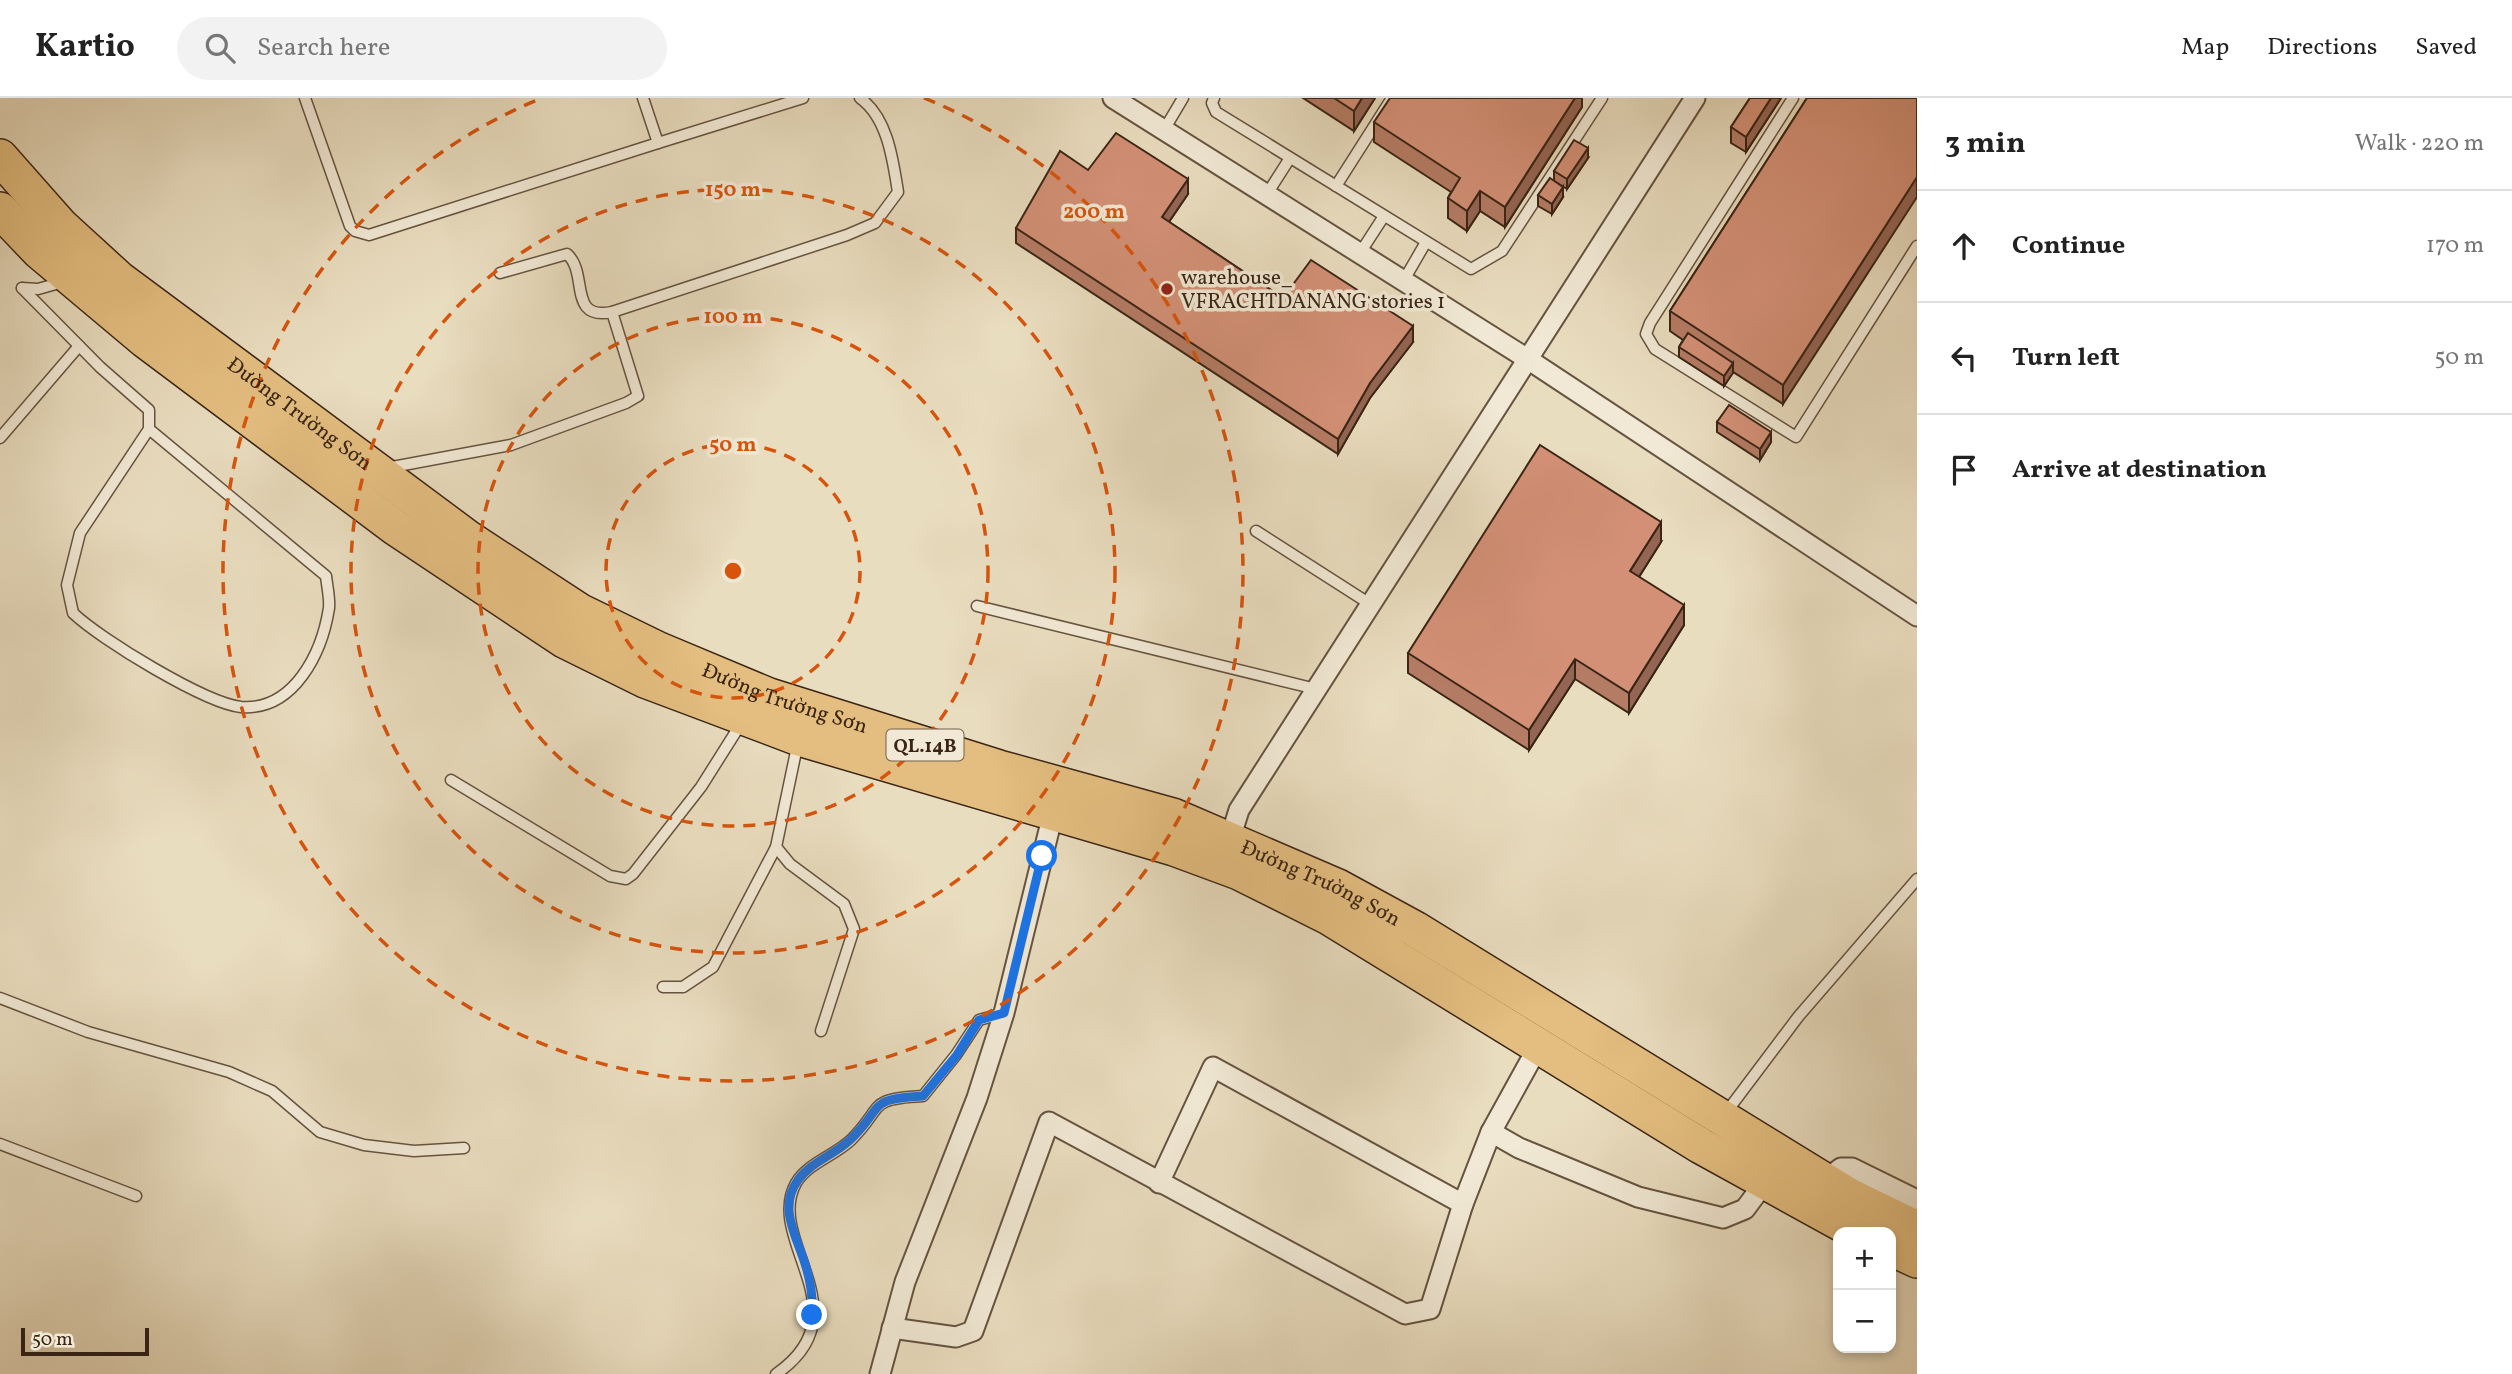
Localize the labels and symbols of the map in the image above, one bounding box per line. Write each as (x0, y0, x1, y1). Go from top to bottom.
text: 150 m (705, 176, 761, 205)
text: 200 m (1063, 198, 1125, 227)
place label: warehouse_ VFRACHTDANANG stories 1 (1181, 264, 1445, 317)
marker: warehouse_ VFRACHTDANANG stories 1 (1159, 281, 1175, 297)
text: 100 m (703, 303, 763, 332)
street label: Đường Trường Sơn (220, 351, 378, 478)
text: 50 m (709, 431, 757, 460)
centre of rings (721, 559, 745, 583)
street label: Đường Trường Sơn (697, 656, 871, 742)
road number: QL.14B (886, 730, 964, 760)
street label: Đường Trường Sơn (1236, 834, 1405, 934)
route start (1026, 840, 1057, 871)
route end (796, 1299, 827, 1330)
scale bar (21, 1325, 149, 1357)

